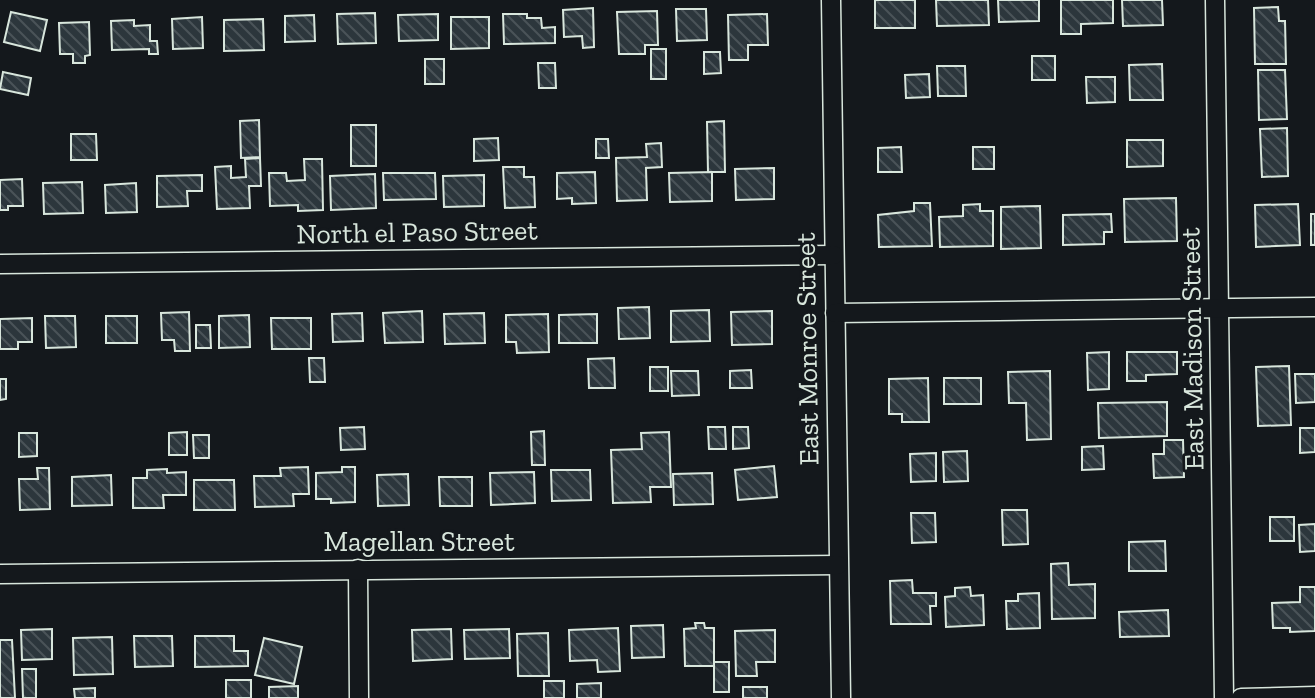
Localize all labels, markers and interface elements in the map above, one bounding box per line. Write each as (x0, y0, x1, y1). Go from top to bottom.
street label: North el Paso Street (296, 213, 539, 251)
street label: East Madison Street (1173, 227, 1211, 471)
street label: East Monroe Street (788, 232, 826, 466)
street label: Magellan Street (323, 525, 515, 558)

